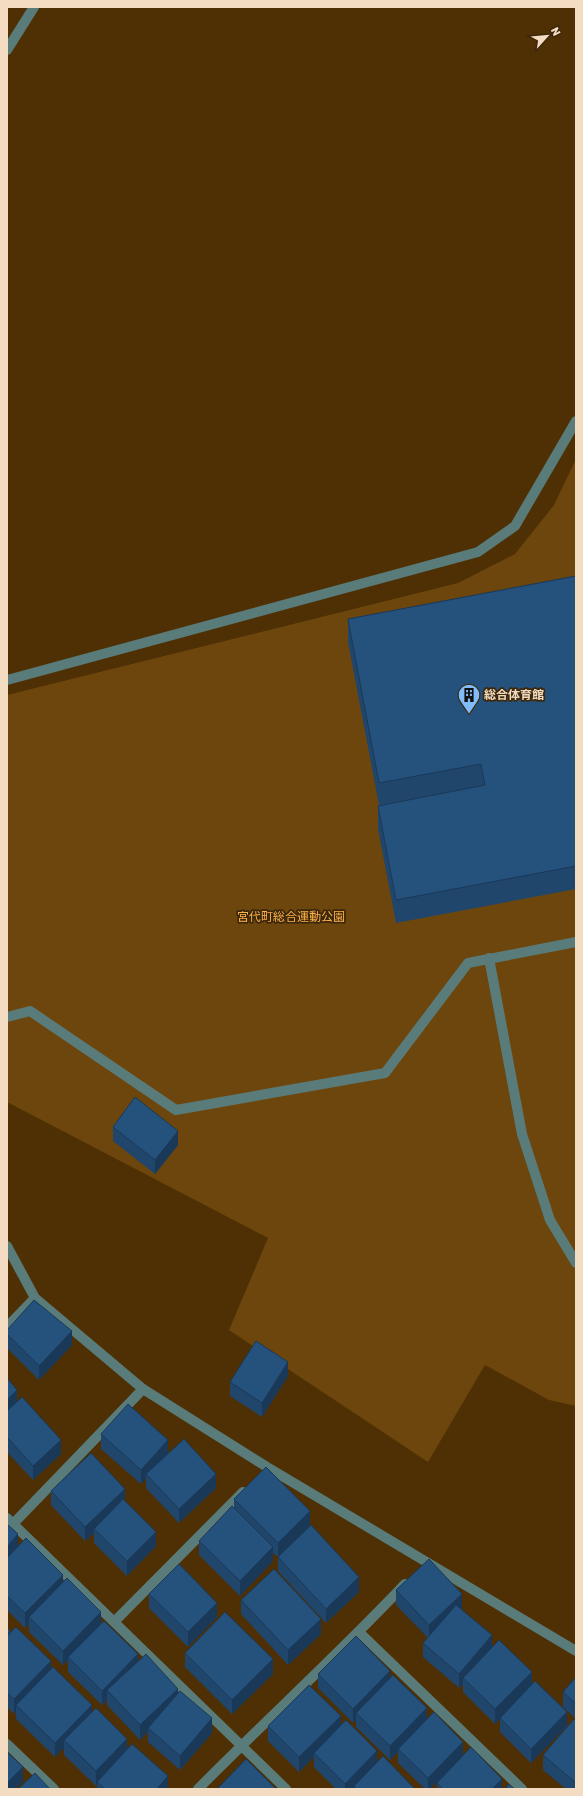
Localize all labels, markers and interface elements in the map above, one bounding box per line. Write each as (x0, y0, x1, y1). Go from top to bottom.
north arrow (527, 16, 567, 56)
text: N (548, 25, 563, 38)
building icon: 総合体育館 (456, 682, 482, 715)
place label: 総合体育館 (484, 688, 544, 702)
park label: 宮代町総合運動公園 (237, 910, 345, 924)

